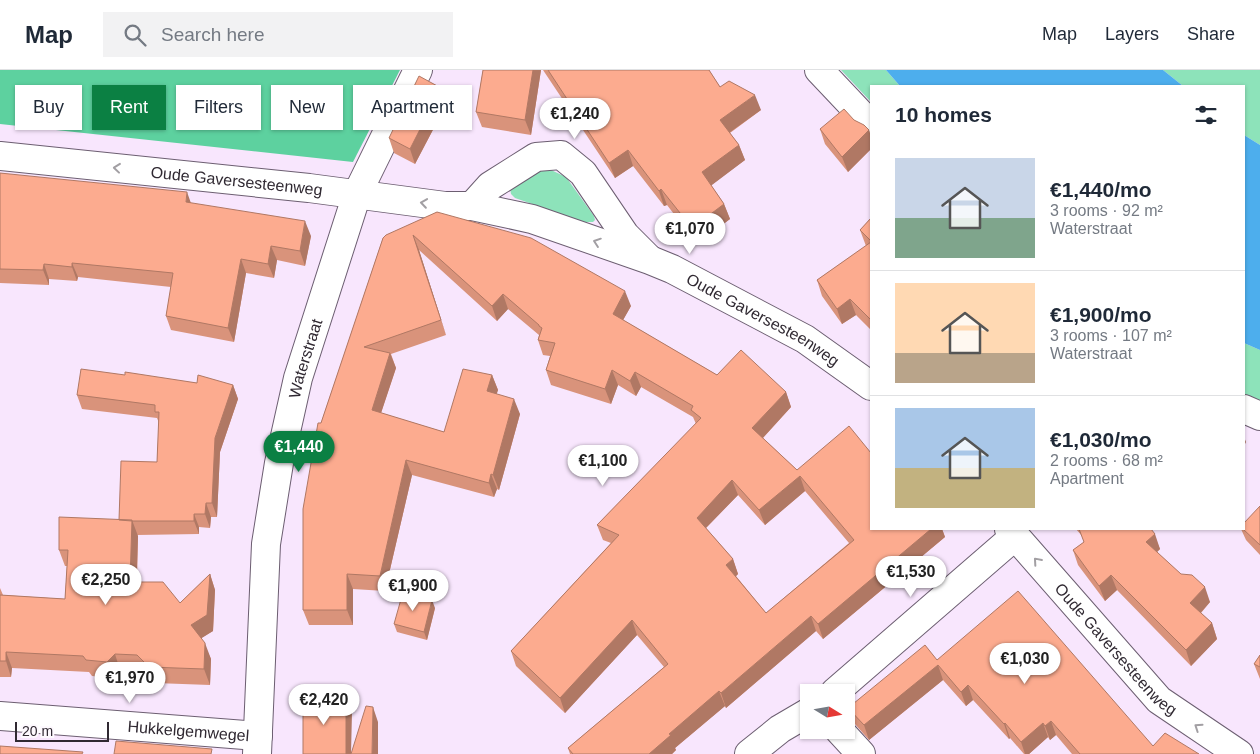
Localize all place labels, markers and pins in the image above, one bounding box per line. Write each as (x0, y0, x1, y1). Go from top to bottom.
pin: €1,240 (534, 98, 616, 140)
pin: €1,070 (649, 212, 731, 255)
pin: €1,440 (258, 430, 340, 473)
pin: €1,100 (562, 444, 644, 487)
pin: €1,530 (870, 556, 952, 598)
pin: €2,250 (65, 564, 147, 606)
pin: €1,900 (372, 570, 454, 612)
pin: €1,030 (984, 642, 1066, 685)
pin: €1,970 (89, 662, 171, 704)
pin: €2,420 (283, 684, 365, 726)

